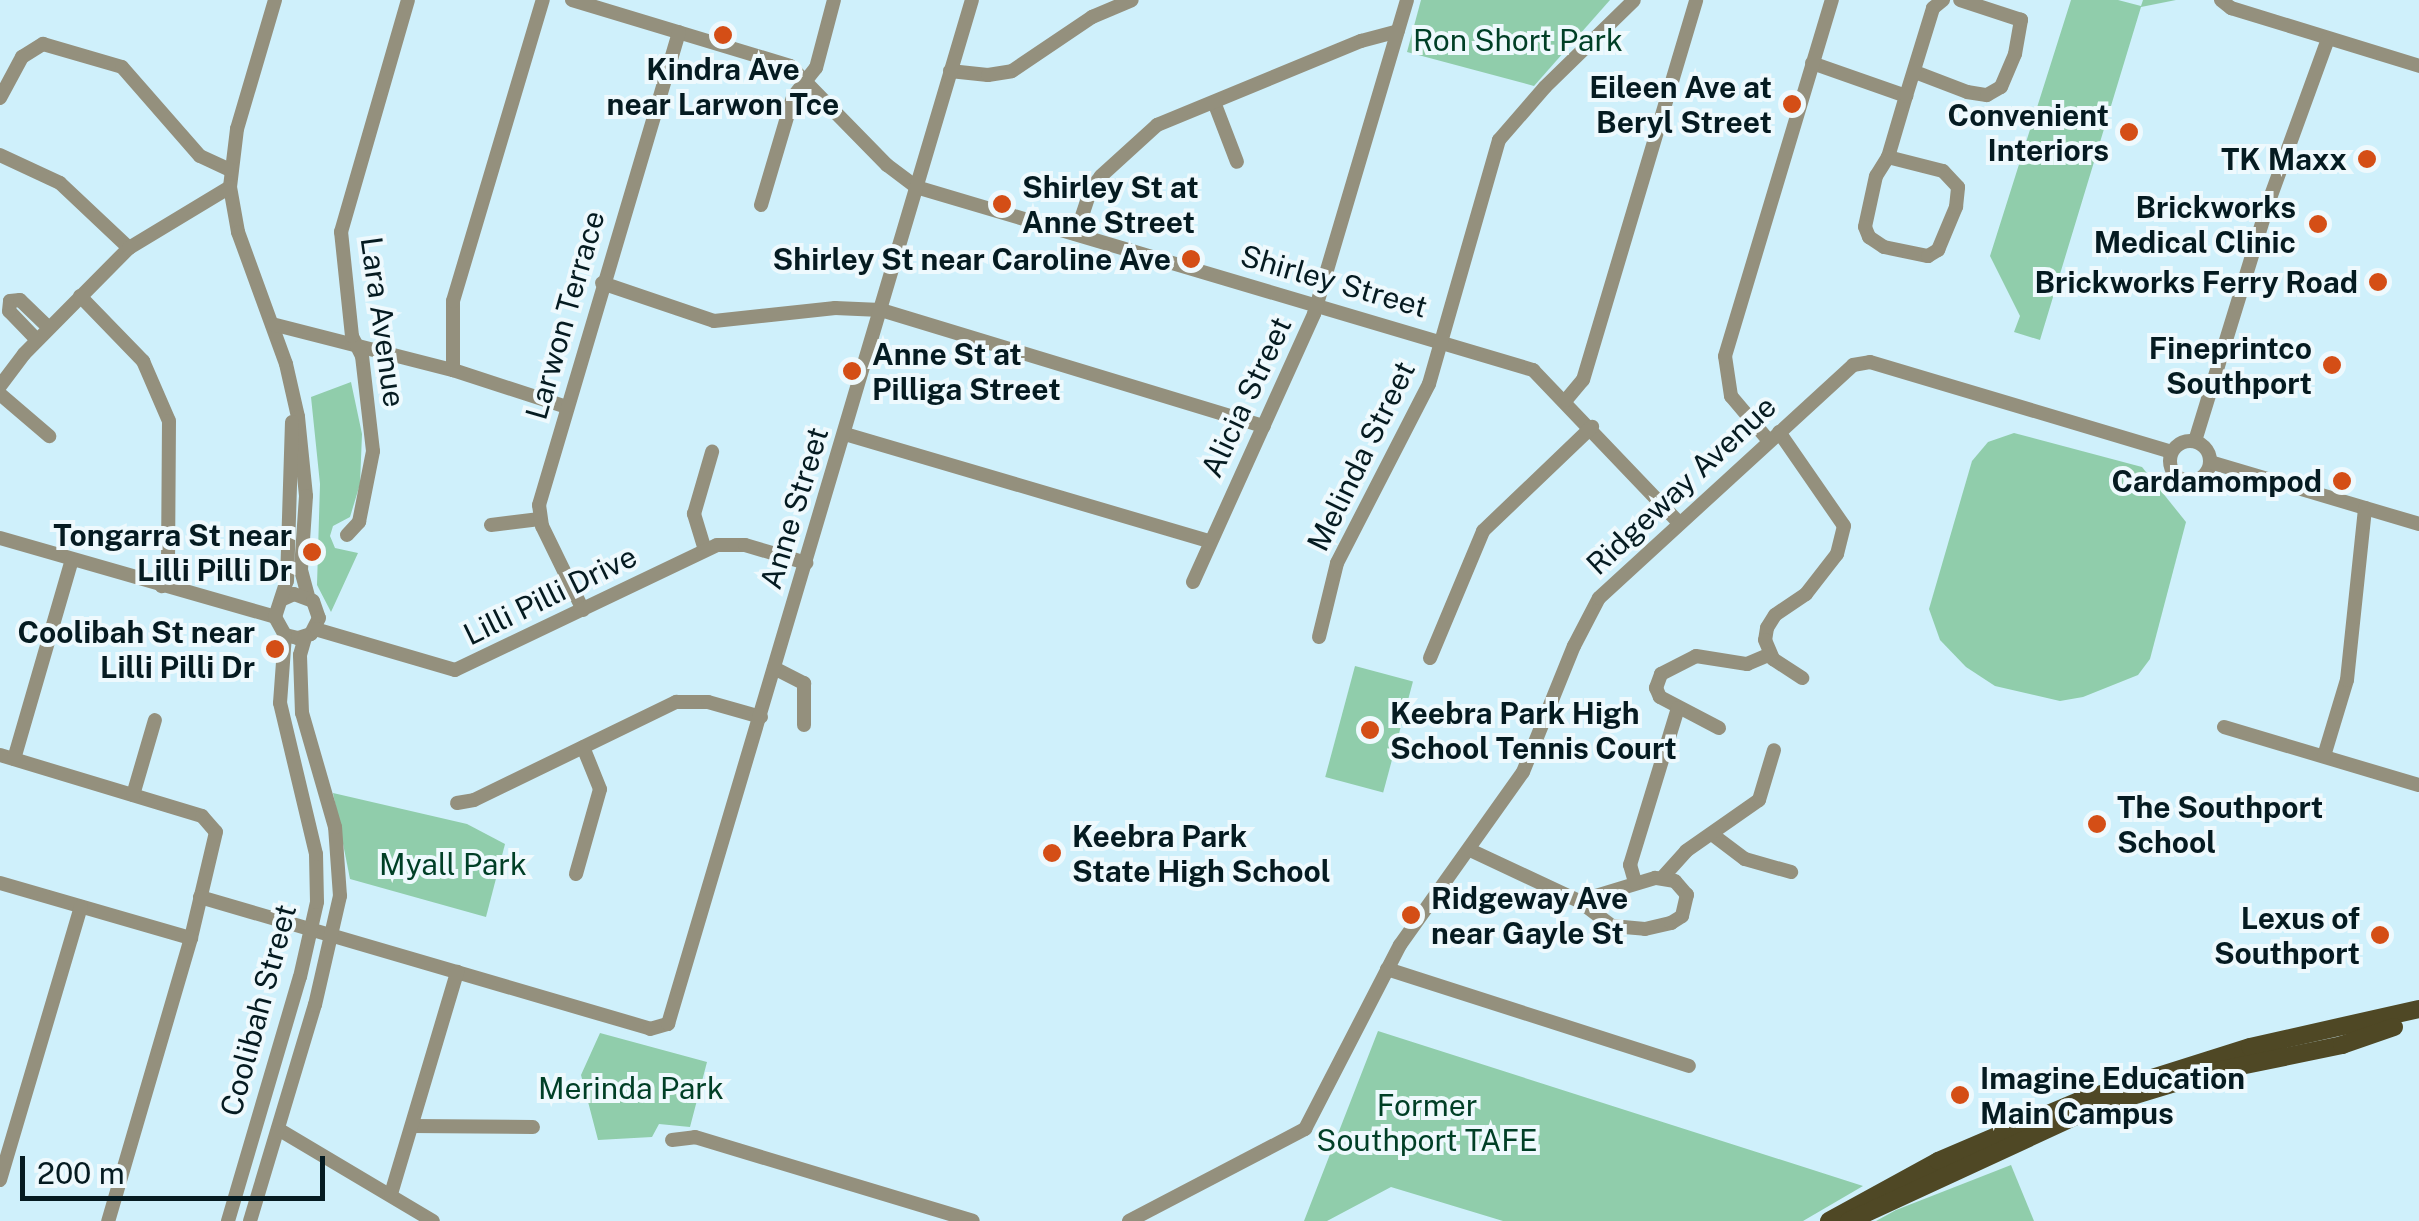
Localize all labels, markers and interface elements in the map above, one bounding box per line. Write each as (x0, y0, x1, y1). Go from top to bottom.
park label: Ron Short Park (1413, 22, 1623, 58)
marker: Kindra Ave near Larwon Tce (712, 24, 734, 46)
place label: Kindra Ave near Larwon Tce (607, 51, 839, 122)
place label: Eileen Ave at Beryl Street (1589, 69, 1772, 140)
marker: Eileen Ave at Beryl Street (1781, 93, 1803, 115)
place label: Convenient Interiors (1948, 97, 2109, 168)
marker: Convenient Interiors (2118, 121, 2140, 143)
place label: TK Maxx (2221, 141, 2347, 177)
marker: TK Maxx (2356, 148, 2378, 170)
place label: Shirley St at Anne Street (1022, 169, 1199, 240)
place label: Brickworks Medical Clinic (2094, 189, 2296, 260)
marker: Shirley St at Anne Street (991, 193, 1013, 215)
street label: Larwon Terrace (518, 206, 612, 424)
marker: Brickworks Medical Clinic (2305, 211, 2331, 237)
street label: Lara Avenue (353, 235, 413, 409)
street label: Shirley Street (1236, 237, 1432, 325)
place label: Shirley St near Caroline Ave (772, 241, 1171, 277)
marker: Shirley St near Caroline Ave (1180, 248, 1202, 270)
place label: Brickworks Ferry Road (2034, 264, 2358, 300)
marker: Brickworks Ferry Road (2367, 271, 2389, 293)
street label: Alicia Street (1193, 311, 1299, 483)
place label: Fineprintco Southport (2149, 330, 2312, 400)
place label: Anne St at Pilliga Street (872, 336, 1061, 406)
marker: Fineprintco Southport (2321, 354, 2343, 376)
street label: Melinda Street (1300, 355, 1422, 557)
marker: Anne St at Pilliga Street (841, 360, 863, 382)
street label: Ridgeway Avenue (1579, 388, 1783, 582)
street label: Anne Street (752, 422, 836, 594)
place label: Cardamompod (2112, 463, 2322, 499)
marker: Cardamompod (2331, 470, 2353, 492)
place label: Tongarra St near Lilli Pilli Dr (53, 517, 292, 588)
street label: Lilli Pilli Drive (458, 538, 642, 652)
marker: Tongarra St near Lilli Pilli Dr (301, 541, 323, 563)
place label: Coolibah St near Lilli Pilli Dr (17, 614, 255, 684)
marker: Coolibah St near Lilli Pilli Dr (264, 638, 286, 660)
place label: Keebra Park High School Tennis Court (1390, 695, 1677, 766)
marker: Keebra Park High School Tennis Court (1359, 719, 1381, 741)
place label: The Southport School (2117, 789, 2323, 860)
marker: The Southport School (2086, 813, 2108, 835)
place label: Keebra Park State High School (1072, 818, 1331, 888)
marker: Keebra Park State High School (1041, 842, 1063, 864)
park label: Myall Park (379, 846, 527, 882)
place label: Ridgeway Ave near Gayle St (1431, 880, 1629, 950)
street label: Coolibah Street (212, 900, 304, 1120)
place label: Lexus of Southport (2214, 900, 2360, 970)
marker: Ridgeway Ave near Gayle St (1400, 904, 1422, 926)
marker: Lexus of Southport (2369, 924, 2391, 946)
place label: Imagine Education Main Campus (1980, 1060, 2245, 1130)
park label: Merinda Park (538, 1070, 724, 1106)
marker: Imagine Education Main Campus (1949, 1084, 1971, 1106)
park label: Former Southport TAFE (1316, 1087, 1538, 1158)
scale bar (25, 1136, 330, 1198)
text: 200 m (37, 1155, 125, 1191)

